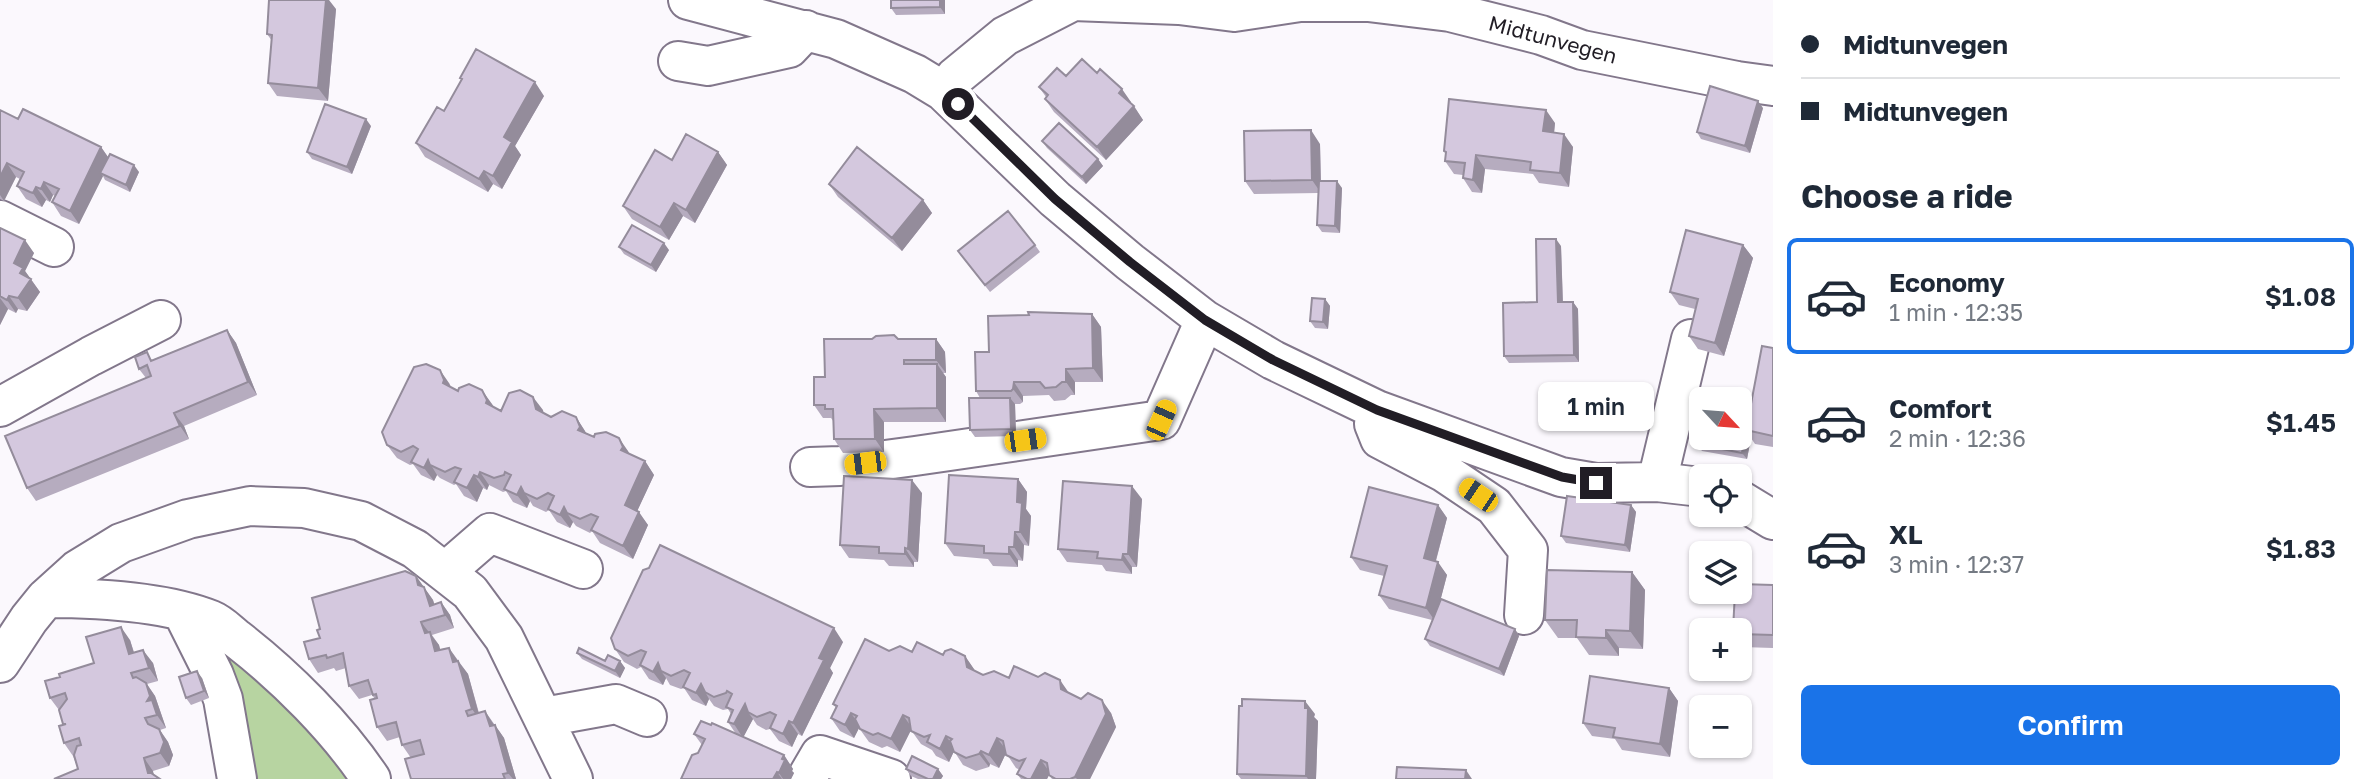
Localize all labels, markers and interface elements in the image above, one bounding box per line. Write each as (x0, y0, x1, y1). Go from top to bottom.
street label: Midtunvegen (1486, 9, 1620, 69)
text: Midtunvegen (1843, 29, 2008, 60)
route start (942, 88, 974, 120)
text: Midtunvegen (1843, 96, 2008, 127)
text: Choose a ride (1801, 177, 2013, 215)
icon: car (1805, 265, 1868, 328)
text: Economy (1889, 267, 2005, 298)
text: $1.08 (2265, 281, 2336, 312)
text: 1 min · 12:35 (1889, 298, 2023, 326)
callout: 1 min (1538, 382, 1654, 430)
north arrow (1689, 387, 1752, 450)
map controls (1689, 387, 1752, 758)
icon: car (1805, 391, 1868, 454)
text: 1 min (1567, 392, 1625, 420)
text: Comfort (1889, 393, 1992, 424)
car (1143, 397, 1180, 443)
text: $1.45 (2266, 407, 2336, 438)
text: 2 min · 12:36 (1889, 424, 2026, 452)
car (1003, 427, 1048, 453)
car (843, 450, 888, 476)
button: locate (1689, 464, 1752, 527)
route end (1580, 467, 1612, 499)
car (1455, 475, 1502, 515)
icon: car (1805, 517, 1868, 580)
text: XL (1889, 519, 1923, 550)
text: $1.83 (2266, 533, 2336, 564)
button: layers (1689, 541, 1752, 604)
text: 3 min · 12:37 (1889, 550, 2024, 578)
button: + (1689, 618, 1752, 681)
button: Confirm (1801, 685, 2340, 765)
button: − (1689, 695, 1752, 758)

